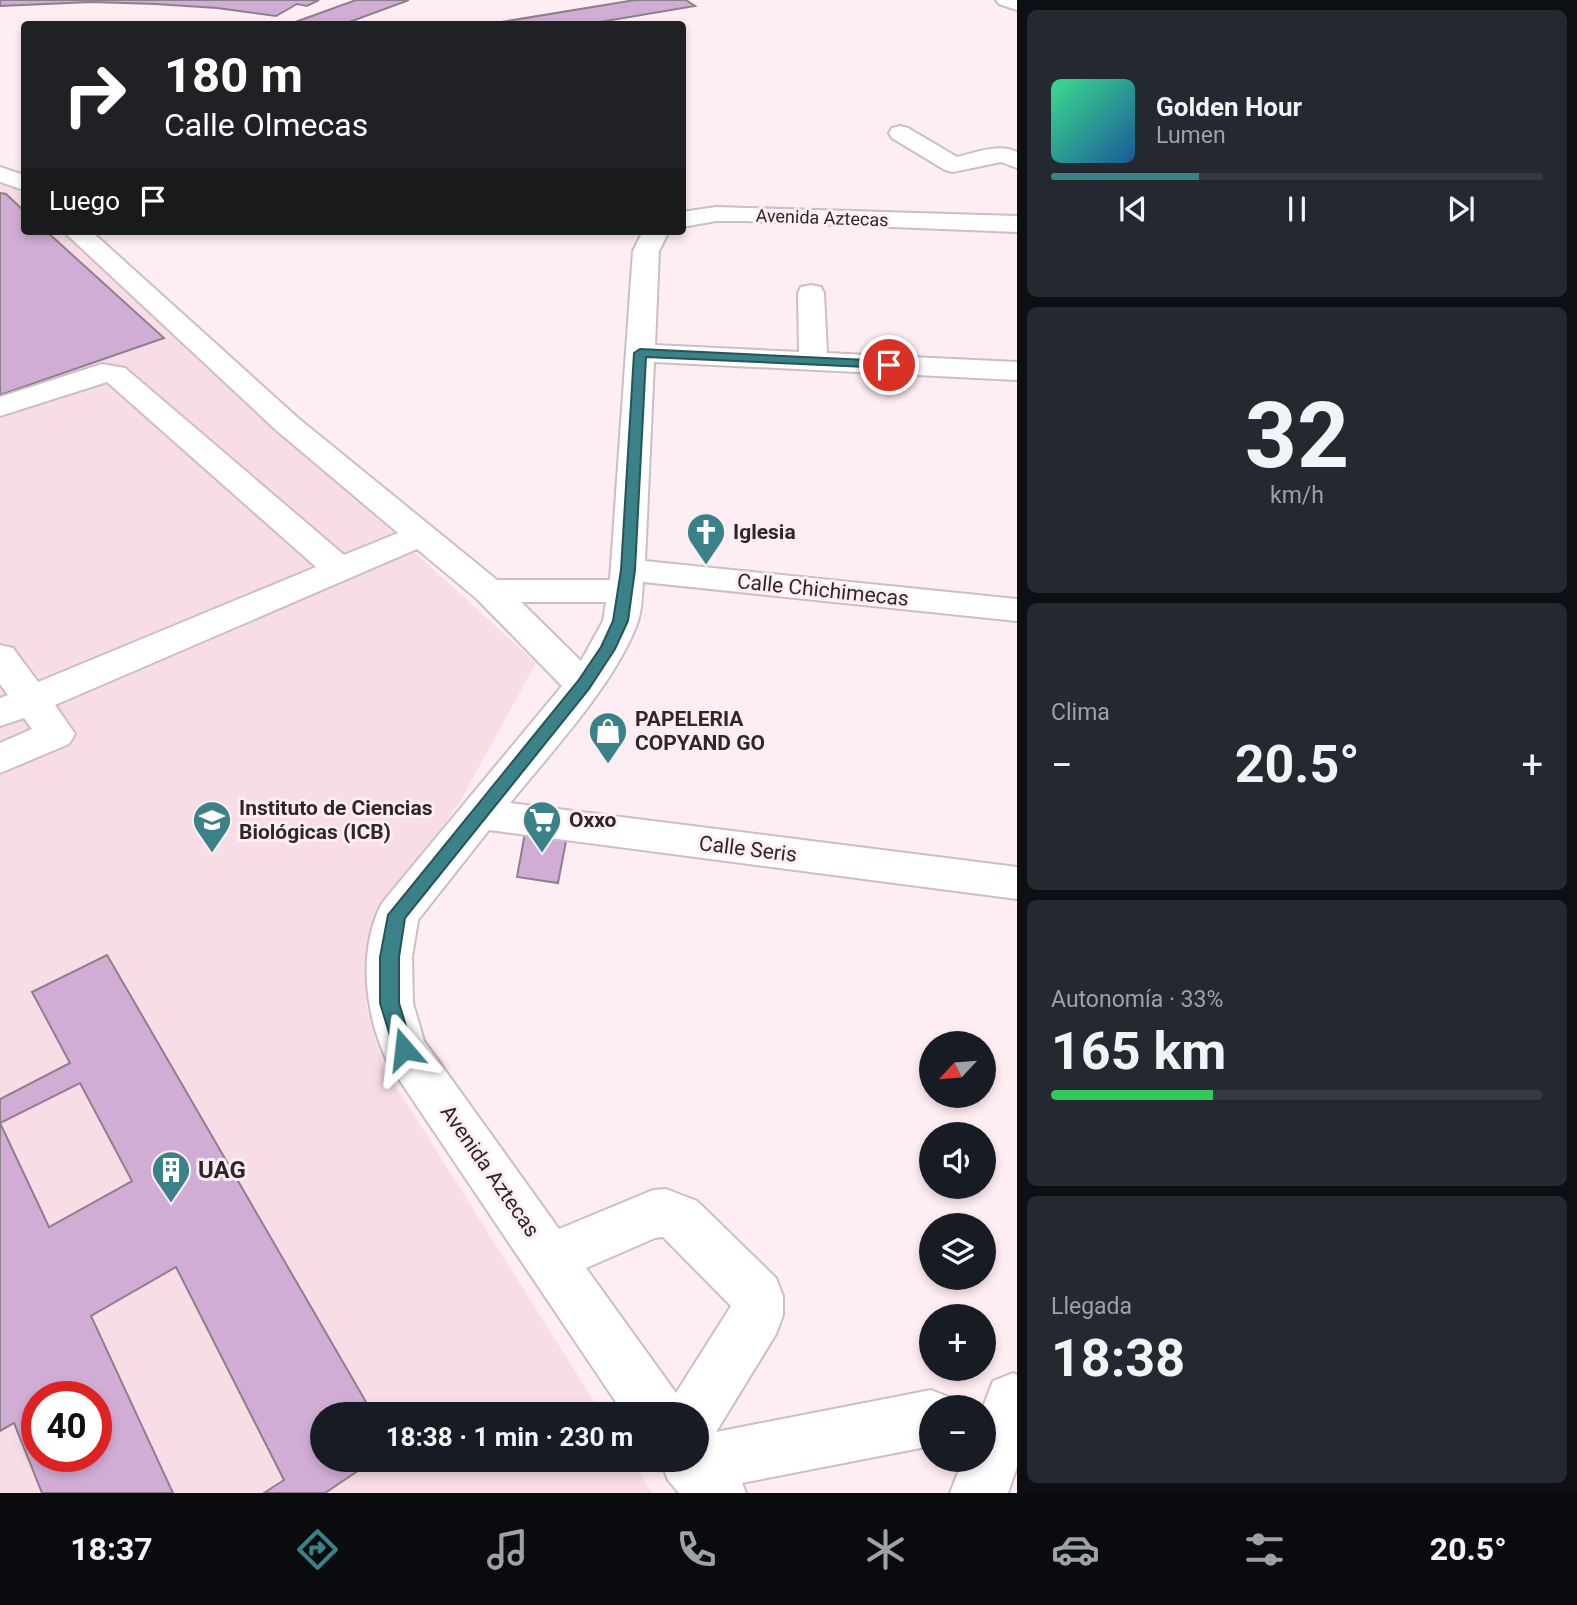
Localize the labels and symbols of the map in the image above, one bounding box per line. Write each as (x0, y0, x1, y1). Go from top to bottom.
street label: Avenida Aztecas (755, 205, 889, 230)
pin (859, 335, 919, 395)
church icon: Iglesia (685, 511, 727, 566)
place label: Iglesia (733, 520, 796, 544)
street label: Calle Chichimecas (736, 569, 910, 611)
place label: PAPELERIA COPYAND GO (635, 707, 765, 755)
shop icon: PAPELERIA COPYAND GO (587, 710, 629, 765)
place label: Instituto de Ciencias Biológicas (ICB) (239, 796, 433, 844)
school or university icon: Instituto de Ciencias Biológicas (ICB) (191, 799, 233, 854)
supermarket icon: Oxxo (521, 799, 563, 854)
place label: Oxxo (569, 808, 617, 832)
street label: Calle Seris (698, 831, 798, 867)
position arrow (367, 1012, 441, 1086)
north arrow (919, 1031, 996, 1108)
street label: Avenida Aztecas (436, 1101, 544, 1241)
building icon: UAG (150, 1149, 192, 1204)
place label: UAG (198, 1156, 246, 1184)
speed limit sign: 40 (21, 1381, 112, 1472)

